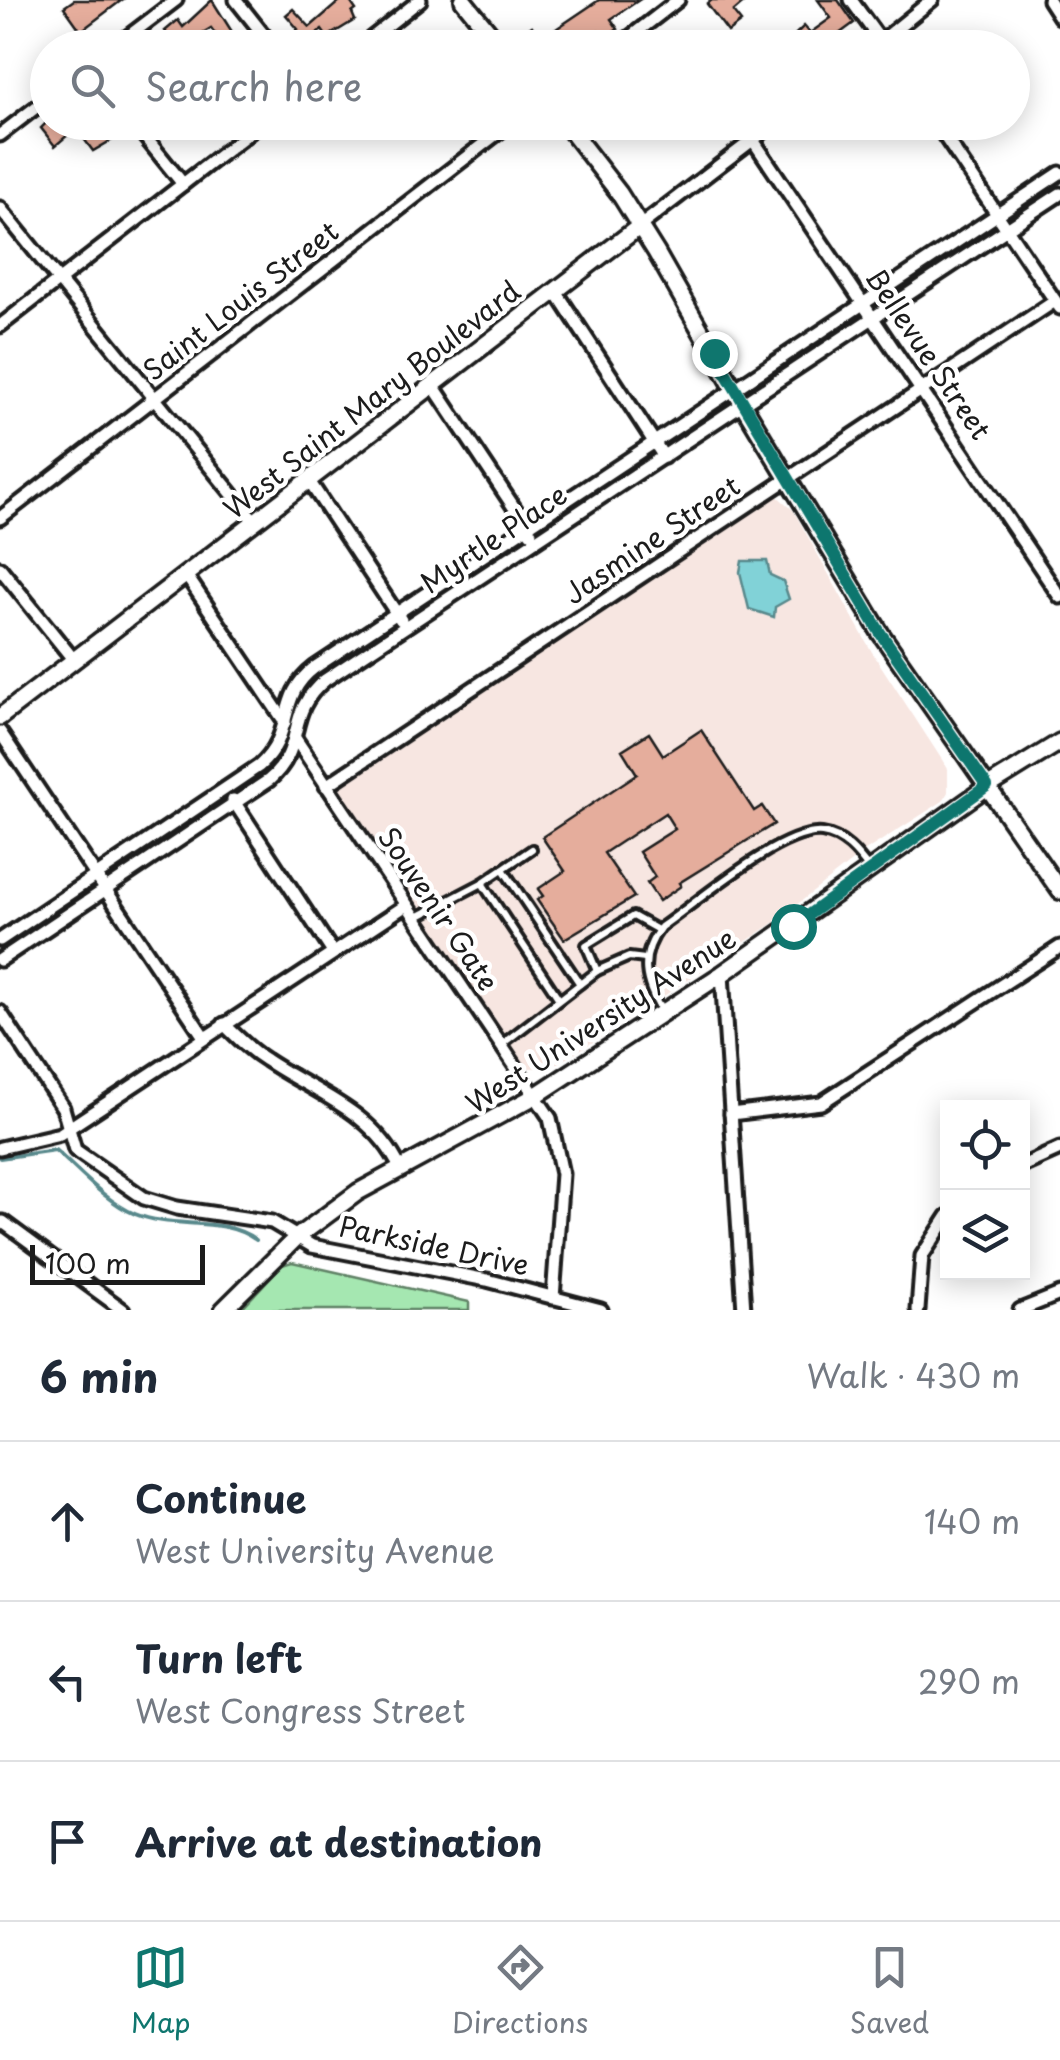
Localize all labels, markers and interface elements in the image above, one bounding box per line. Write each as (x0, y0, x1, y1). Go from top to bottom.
search box (30, 30, 1030, 140)
text: Search here (145, 57, 362, 114)
icon: search (65, 58, 120, 113)
street label: Saint Louis Street (133, 210, 347, 390)
street label: Bellevue Street (856, 258, 1003, 448)
street label: West Saint Mary Boulevard (214, 269, 529, 529)
route end (692, 331, 738, 377)
street label: Jasmine Street (554, 464, 748, 614)
street label: Myrtle Place (411, 473, 575, 603)
street label: Souvenir Gate (369, 818, 510, 999)
route start (771, 904, 817, 950)
street label: West University Avenue (457, 916, 744, 1123)
map controls (940, 1100, 1030, 1280)
button: locate (940, 1100, 1030, 1190)
button: layers (940, 1190, 1030, 1280)
street label: Parkside Drive (335, 1203, 533, 1286)
scale bar (30, 1240, 205, 1284)
text: 100 m (45, 1241, 131, 1284)
text: 6 min (40, 1344, 159, 1407)
text: Walk · 430 m (807, 1351, 1020, 1399)
text: Continue (135, 1469, 306, 1526)
icon: ahead (40, 1494, 95, 1549)
text: 140 m (924, 1497, 1020, 1545)
text: West University Avenue (135, 1526, 495, 1574)
text: Turn left (135, 1629, 303, 1686)
icon: left (40, 1654, 95, 1709)
text: 290 m (918, 1657, 1020, 1705)
text: West Congress Street (135, 1686, 465, 1734)
text: Arrive at destination (135, 1813, 543, 1870)
icon: arrive (40, 1814, 95, 1869)
tab: Map (131, 1940, 191, 2043)
tab: Directions (452, 1940, 588, 2043)
tab: Saved (850, 1940, 929, 2043)

